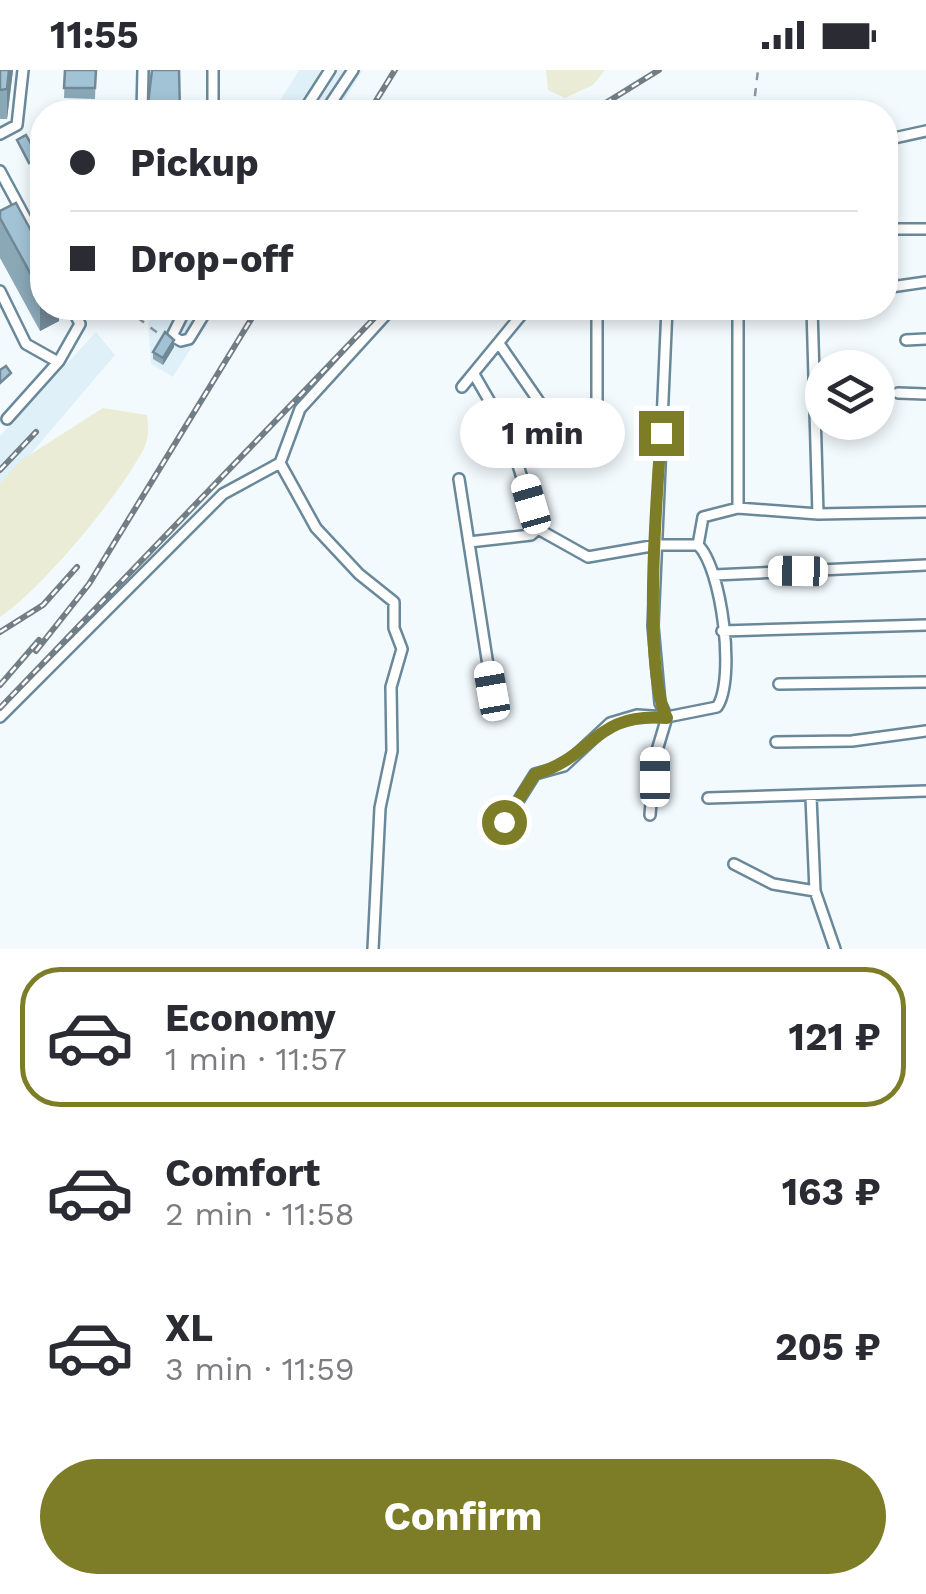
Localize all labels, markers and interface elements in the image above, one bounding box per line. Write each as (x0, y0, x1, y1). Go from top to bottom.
text: 11:55 (50, 13, 139, 57)
text: Pickup (130, 141, 259, 185)
text: Drop-off (130, 237, 294, 281)
map controls (805, 350, 895, 440)
button: layers (805, 350, 895, 440)
callout: 1 min (461, 398, 626, 468)
route end (639, 411, 684, 456)
text: 1 min (501, 414, 584, 452)
car (508, 471, 554, 537)
car (768, 555, 828, 587)
car (472, 659, 512, 723)
car (640, 747, 670, 807)
route start (482, 800, 527, 845)
icon: car (45, 992, 135, 1082)
text: Economy (165, 996, 336, 1040)
text: 121 ₽ (789, 1015, 881, 1059)
text: 1 min · 11:57 (165, 1040, 347, 1078)
icon: car (45, 1147, 135, 1237)
text: Comfort (165, 1151, 320, 1195)
text: 163 ₽ (782, 1170, 881, 1214)
text: 2 min · 11:58 (165, 1195, 355, 1233)
icon: car (45, 1302, 135, 1392)
text: XL (165, 1306, 213, 1350)
text: 205 ₽ (775, 1325, 881, 1369)
text: 3 min · 11:59 (165, 1350, 355, 1388)
button: Confirm (40, 1459, 886, 1574)

